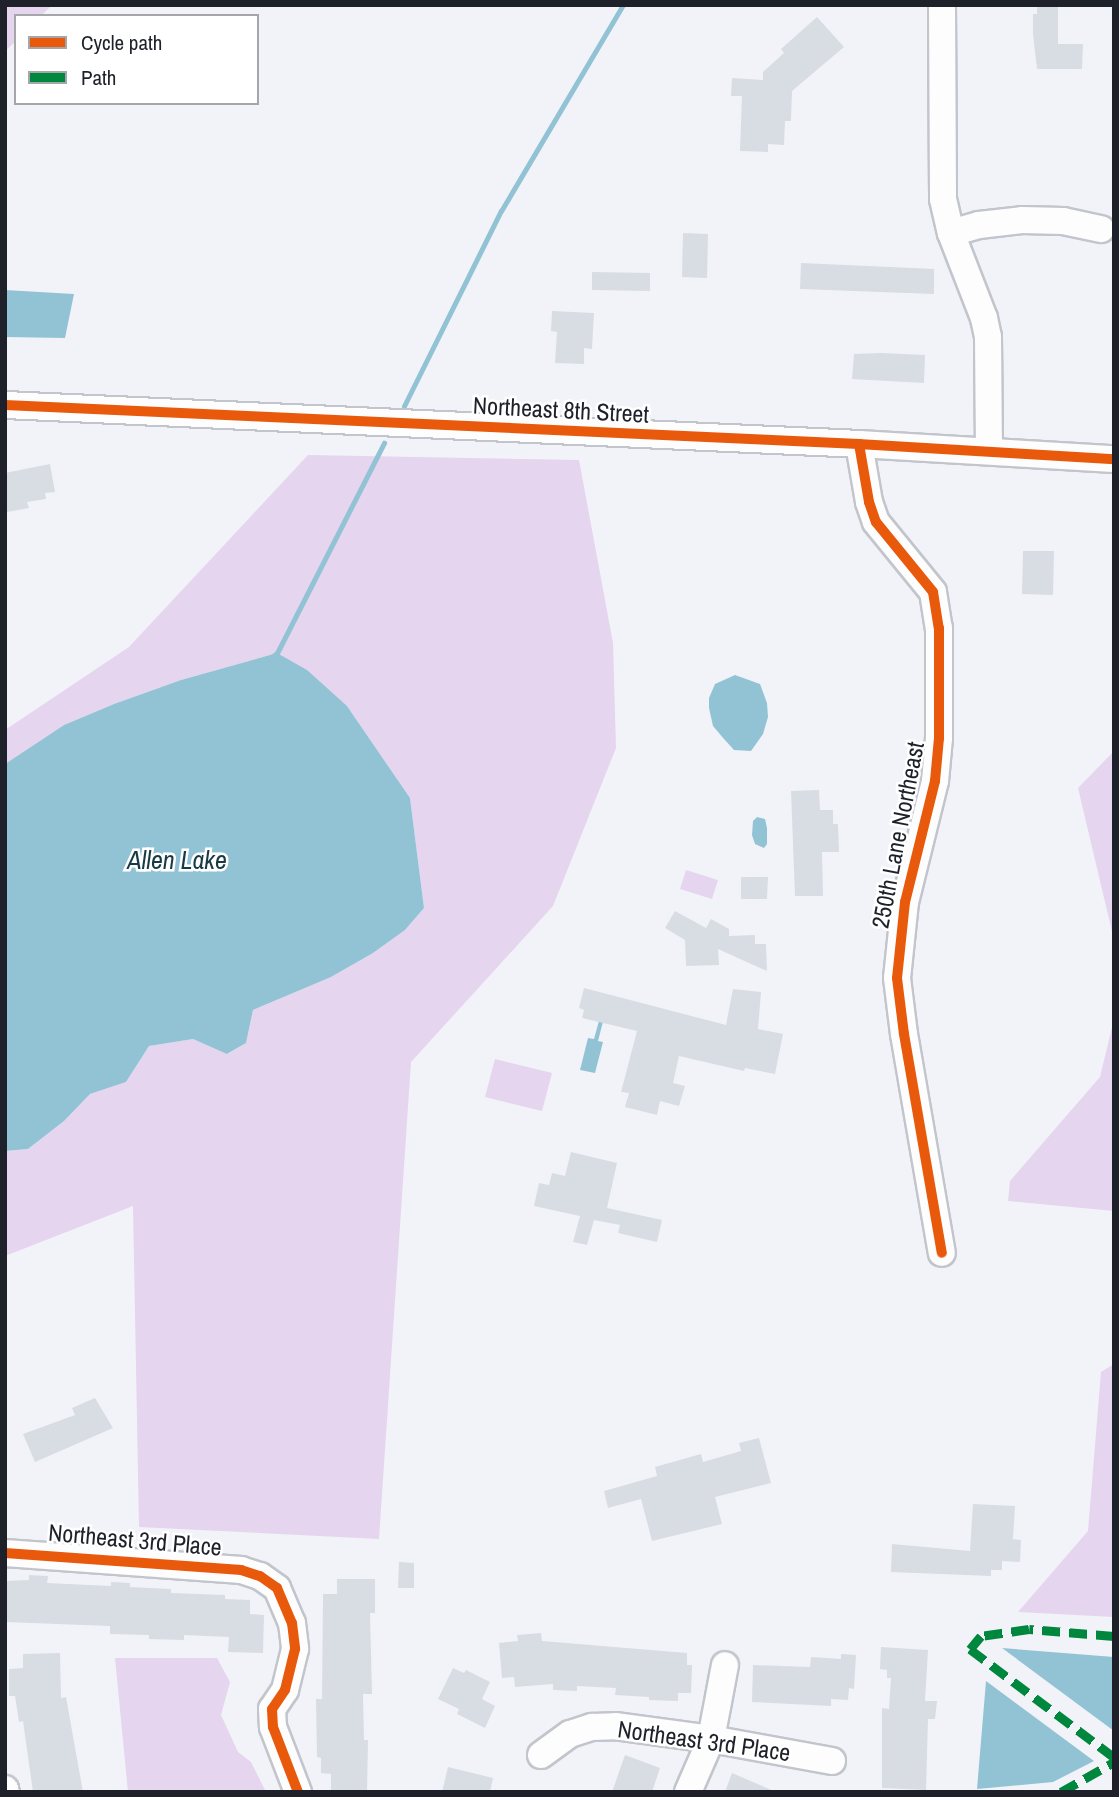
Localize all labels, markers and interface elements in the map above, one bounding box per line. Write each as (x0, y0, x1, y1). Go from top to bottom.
legend (14, 14, 259, 105)
text: Cycle path (81, 28, 162, 57)
text: Path (81, 63, 116, 92)
street label: Northeast 8th Street (472, 391, 650, 429)
street label: 250th Lane Northeast (866, 739, 930, 931)
water label: Allen Lake (127, 844, 227, 876)
street label: Northeast 3rd Place (47, 1518, 223, 1562)
street label: Northeast 3rd Place (616, 1715, 792, 1767)

